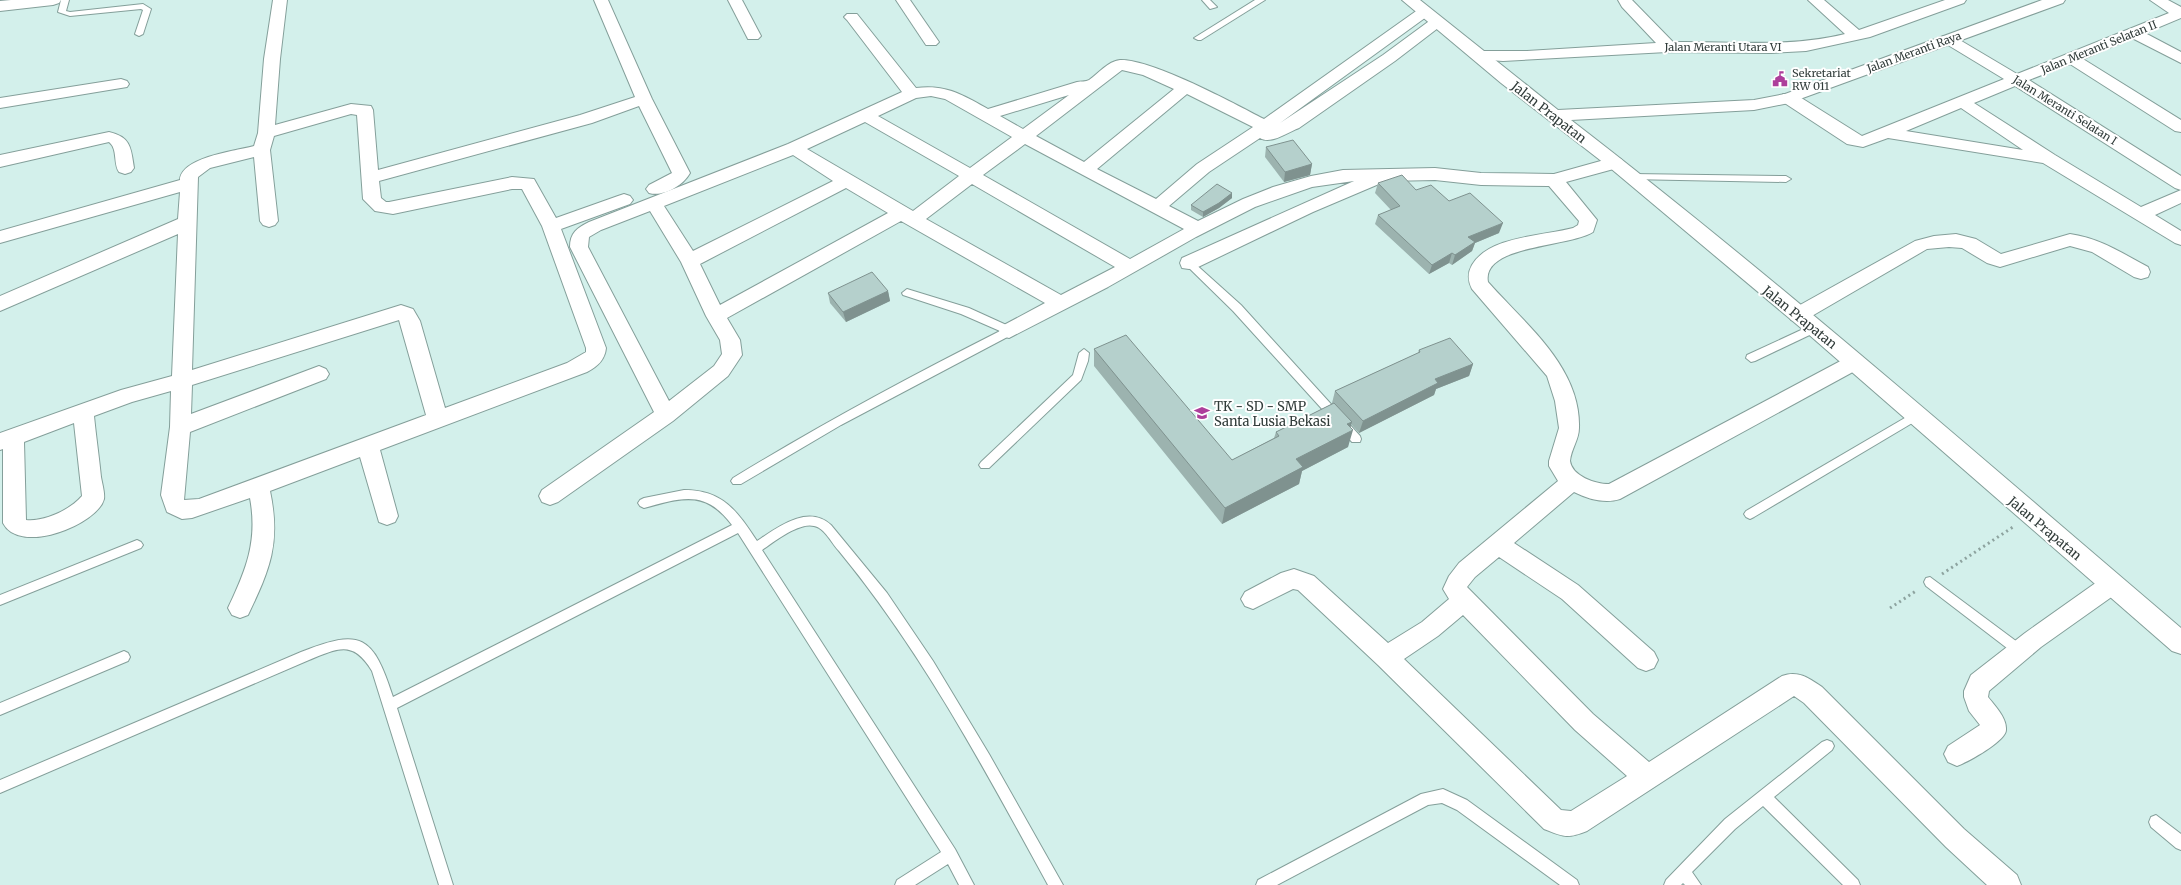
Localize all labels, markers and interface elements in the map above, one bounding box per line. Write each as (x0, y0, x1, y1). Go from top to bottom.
street label: Jalan Meranti Selatan II (2038, 17, 2159, 77)
street label: Jalan Meranti Raya (1864, 28, 1963, 76)
street label: Jalan Meranti Utara VI (1663, 40, 1782, 54)
place label: Sekretariat RW 011 (1792, 66, 1851, 93)
public building icon: Sekretariat RW 011 (1771, 70, 1789, 88)
street label: Jalan Meranti Selatan I (2010, 72, 2119, 148)
street label: Jalan Prapatan (1507, 77, 1590, 147)
street label: Jalan Prapatan (1758, 282, 1841, 353)
place label: TK - SD - SMP Santa Lusia Bekasi (1214, 398, 1331, 430)
school or university icon: TK - SD - SMP Santa Lusia Bekasi (1193, 404, 1211, 422)
street label: Jalan Prapatan (2004, 492, 2085, 564)

